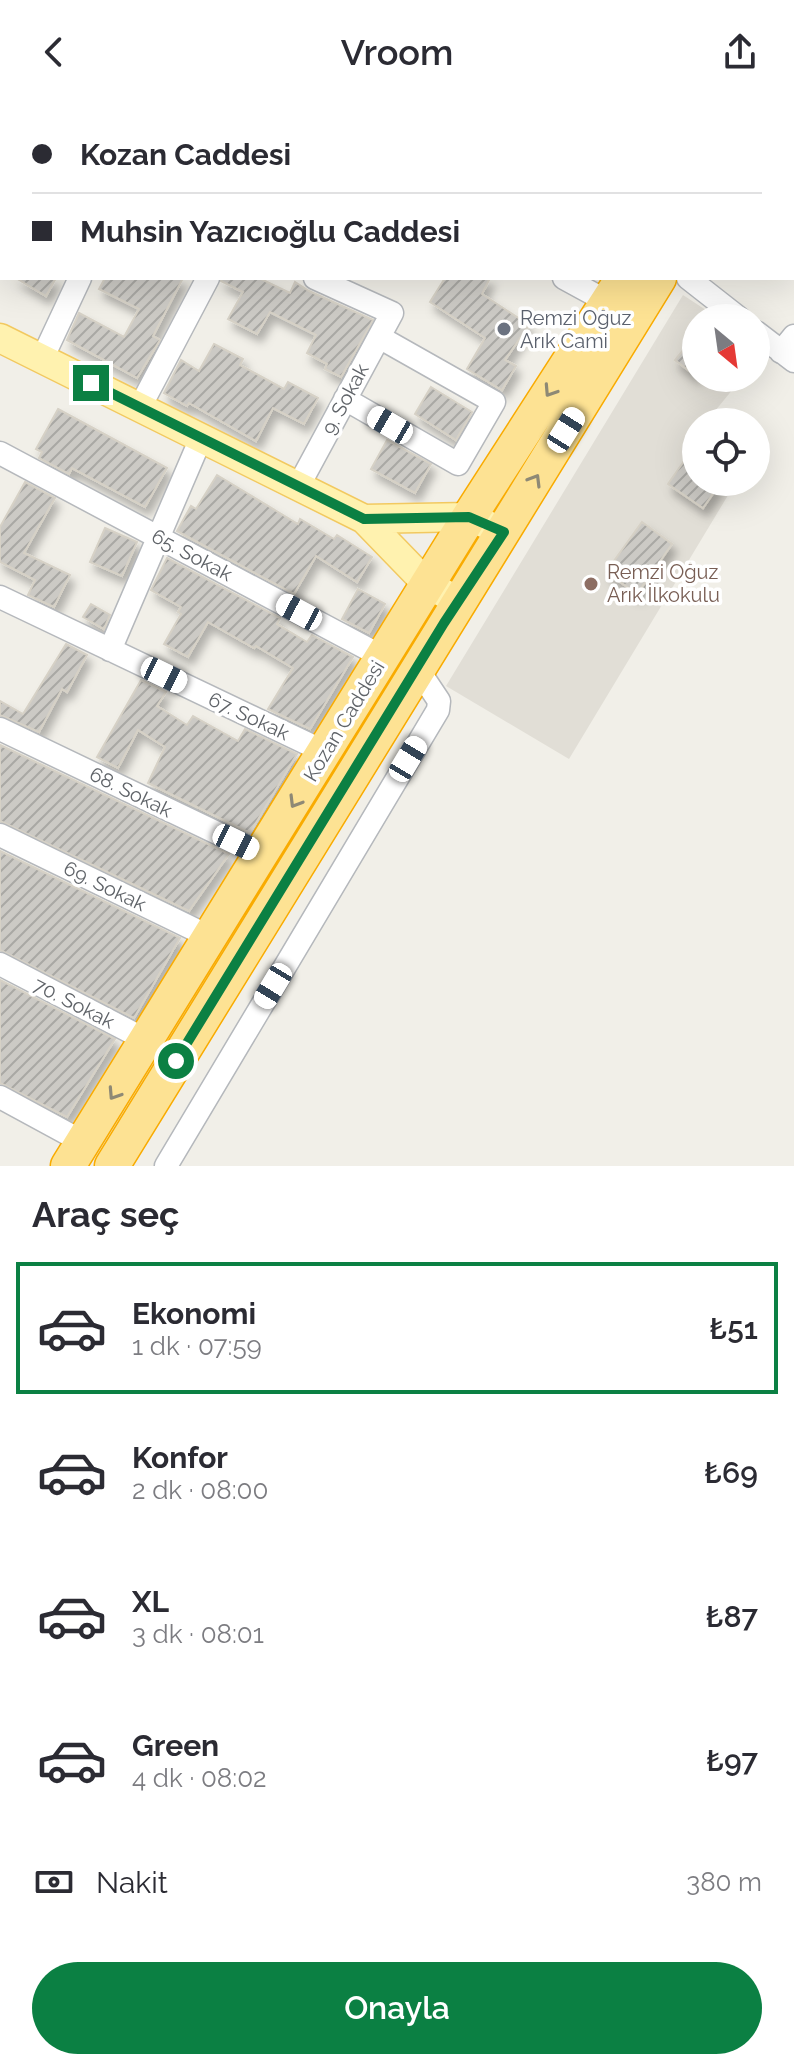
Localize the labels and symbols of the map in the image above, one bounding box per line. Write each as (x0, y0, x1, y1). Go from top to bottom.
north arrow (682, 304, 770, 392)
place label: Remzi Oğuz Arık Cami (520, 306, 631, 353)
marker: Remzi Oğuz Arık Cami (495, 320, 513, 338)
street label: 9. Sokak (316, 359, 374, 438)
route end (73, 365, 109, 401)
one-way arrow (545, 382, 560, 397)
car (363, 403, 417, 447)
car (543, 403, 589, 457)
one-way arrow (526, 475, 541, 489)
street label: 65. Sokak (148, 524, 237, 586)
place label: Remzi Oğuz Arık İlkokulu (607, 560, 720, 607)
marker: Remzi Oğuz Arık İlkokulu (582, 575, 600, 593)
car (272, 590, 326, 634)
car (137, 654, 191, 696)
street label: Kozan Caddesi (299, 656, 389, 786)
street label: 67. Sokak (205, 687, 294, 745)
car (385, 732, 431, 786)
street label: 68. Sokak (86, 762, 177, 822)
one-way arrow (289, 793, 305, 808)
car (209, 821, 263, 863)
street label: 69. Sokak (60, 856, 151, 916)
car (250, 959, 296, 1013)
street label: 70. Sokak (29, 972, 119, 1034)
route start (158, 1043, 194, 1079)
one-way arrow (108, 1085, 123, 1100)

